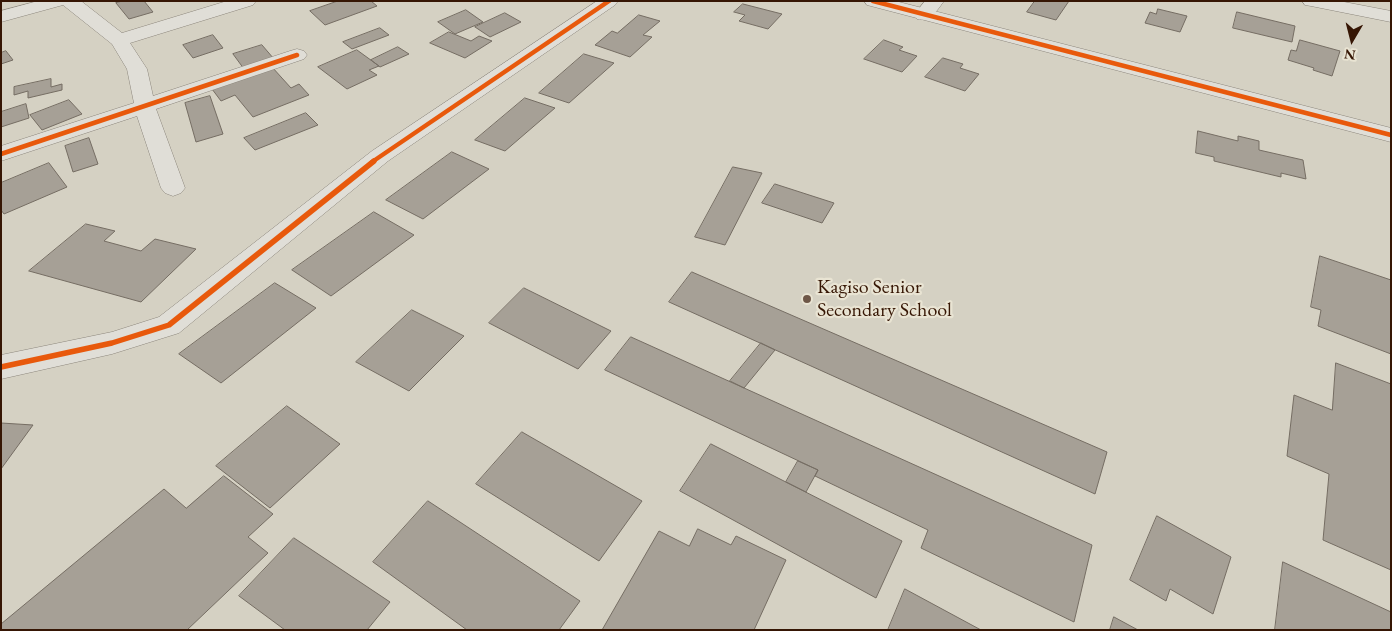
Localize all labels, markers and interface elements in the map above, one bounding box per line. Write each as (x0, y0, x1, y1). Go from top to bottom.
north arrow (1327, 15, 1377, 65)
text: N (1343, 45, 1357, 65)
place label: Kagiso Senior Secondary School (817, 276, 952, 323)
marker: Kagiso Senior Secondary School (801, 293, 813, 305)

